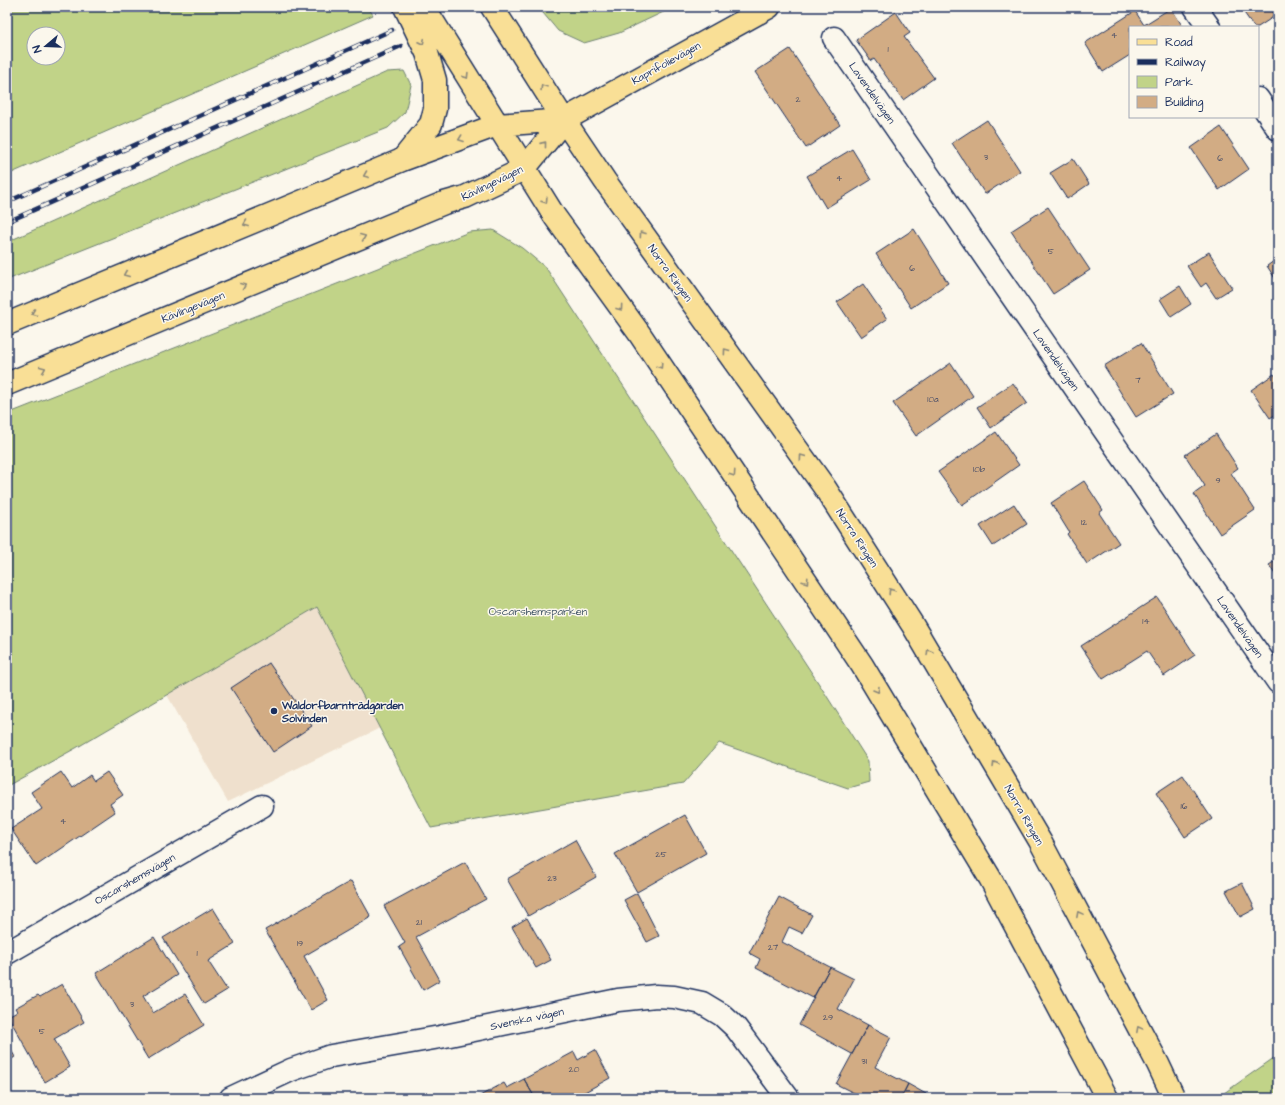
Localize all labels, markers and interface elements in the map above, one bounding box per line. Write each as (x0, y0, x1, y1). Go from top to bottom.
north arrow (26, 26, 66, 66)
legend (1129, 26, 1259, 118)
house number: 4 (1111, 29, 1117, 42)
text: Road (1165, 34, 1193, 51)
one-way arrow (417, 38, 425, 45)
street label: Kaprifolievägen (629, 38, 704, 89)
text: N (29, 43, 45, 55)
house number: 1 (887, 43, 889, 56)
text: Railway (1165, 54, 1206, 72)
street label: Lavendelvägen (844, 59, 899, 128)
one-way arrow (462, 72, 469, 79)
text: Park (1165, 74, 1193, 91)
one-way arrow (540, 84, 548, 91)
house number: 2 (795, 93, 801, 106)
text: Building (1165, 94, 1203, 112)
one-way arrow (457, 135, 464, 143)
one-way arrow (539, 142, 546, 149)
house number: 3 (984, 151, 989, 164)
house number: 6 (1217, 152, 1223, 165)
street label: Kävlingevägen (459, 161, 526, 205)
one-way arrow (363, 170, 371, 178)
house number: 4 (836, 172, 842, 185)
one-way arrow (540, 197, 547, 204)
one-way arrow (242, 220, 249, 228)
one-way arrow (639, 231, 647, 238)
one-way arrow (360, 233, 367, 241)
street label: Norra Ringen (643, 241, 696, 306)
house number: 5 (1048, 245, 1055, 258)
house number: 6 (909, 262, 915, 275)
one-way arrow (122, 270, 129, 278)
one-way arrow (240, 283, 247, 291)
street label: Kävlingevägen (159, 287, 228, 327)
one-way arrow (615, 303, 622, 310)
one-way arrow (31, 308, 38, 316)
street label: Lavendelvägen (1028, 326, 1083, 395)
one-way arrow (723, 348, 731, 355)
one-way arrow (656, 362, 663, 369)
one-way arrow (39, 366, 46, 374)
house number: 7 (1135, 374, 1141, 387)
house number: 10a (927, 393, 939, 406)
one-way arrow (800, 454, 807, 461)
house number: 10b (973, 463, 985, 476)
one-way arrow (728, 469, 735, 476)
house number: 9 (1215, 474, 1221, 487)
street label: Norra Ringen (832, 506, 882, 571)
house number: 12 (1081, 516, 1088, 529)
one-way arrow (801, 577, 808, 584)
one-way arrow (888, 588, 896, 595)
street label: Lavendelvägen (1212, 593, 1267, 662)
park label: Oscarshemsparken (489, 604, 588, 619)
house number: 14 (1142, 615, 1150, 628)
one-way arrow (926, 649, 933, 656)
one-way arrow (872, 686, 880, 693)
place label: Waldorfbarnträdgården Solvinden (281, 698, 404, 726)
marker: Waldorfbarnträdgården Solvinden (269, 706, 279, 716)
one-way arrow (992, 761, 999, 768)
street label: Norra Ringen (1000, 782, 1048, 849)
house number: 16 (1181, 800, 1188, 813)
house number: 4 (60, 815, 66, 828)
house number: 25 (655, 848, 667, 861)
street label: Oscarshemsvägen (92, 850, 179, 909)
house number: 23 (547, 872, 557, 885)
one-way arrow (1076, 911, 1083, 919)
house number: 21 (416, 916, 422, 929)
house number: 19 (297, 937, 303, 950)
house number: 27 (768, 941, 779, 954)
house number: 1 (196, 947, 198, 960)
house number: 3 (130, 998, 135, 1011)
street label: Svenska vägen (489, 1004, 566, 1035)
house number: 29 (823, 1011, 833, 1024)
house number: 5 (39, 1025, 46, 1038)
one-way arrow (1137, 1026, 1144, 1033)
house number: 31 (861, 1055, 867, 1068)
house number: 20 (569, 1063, 580, 1076)

